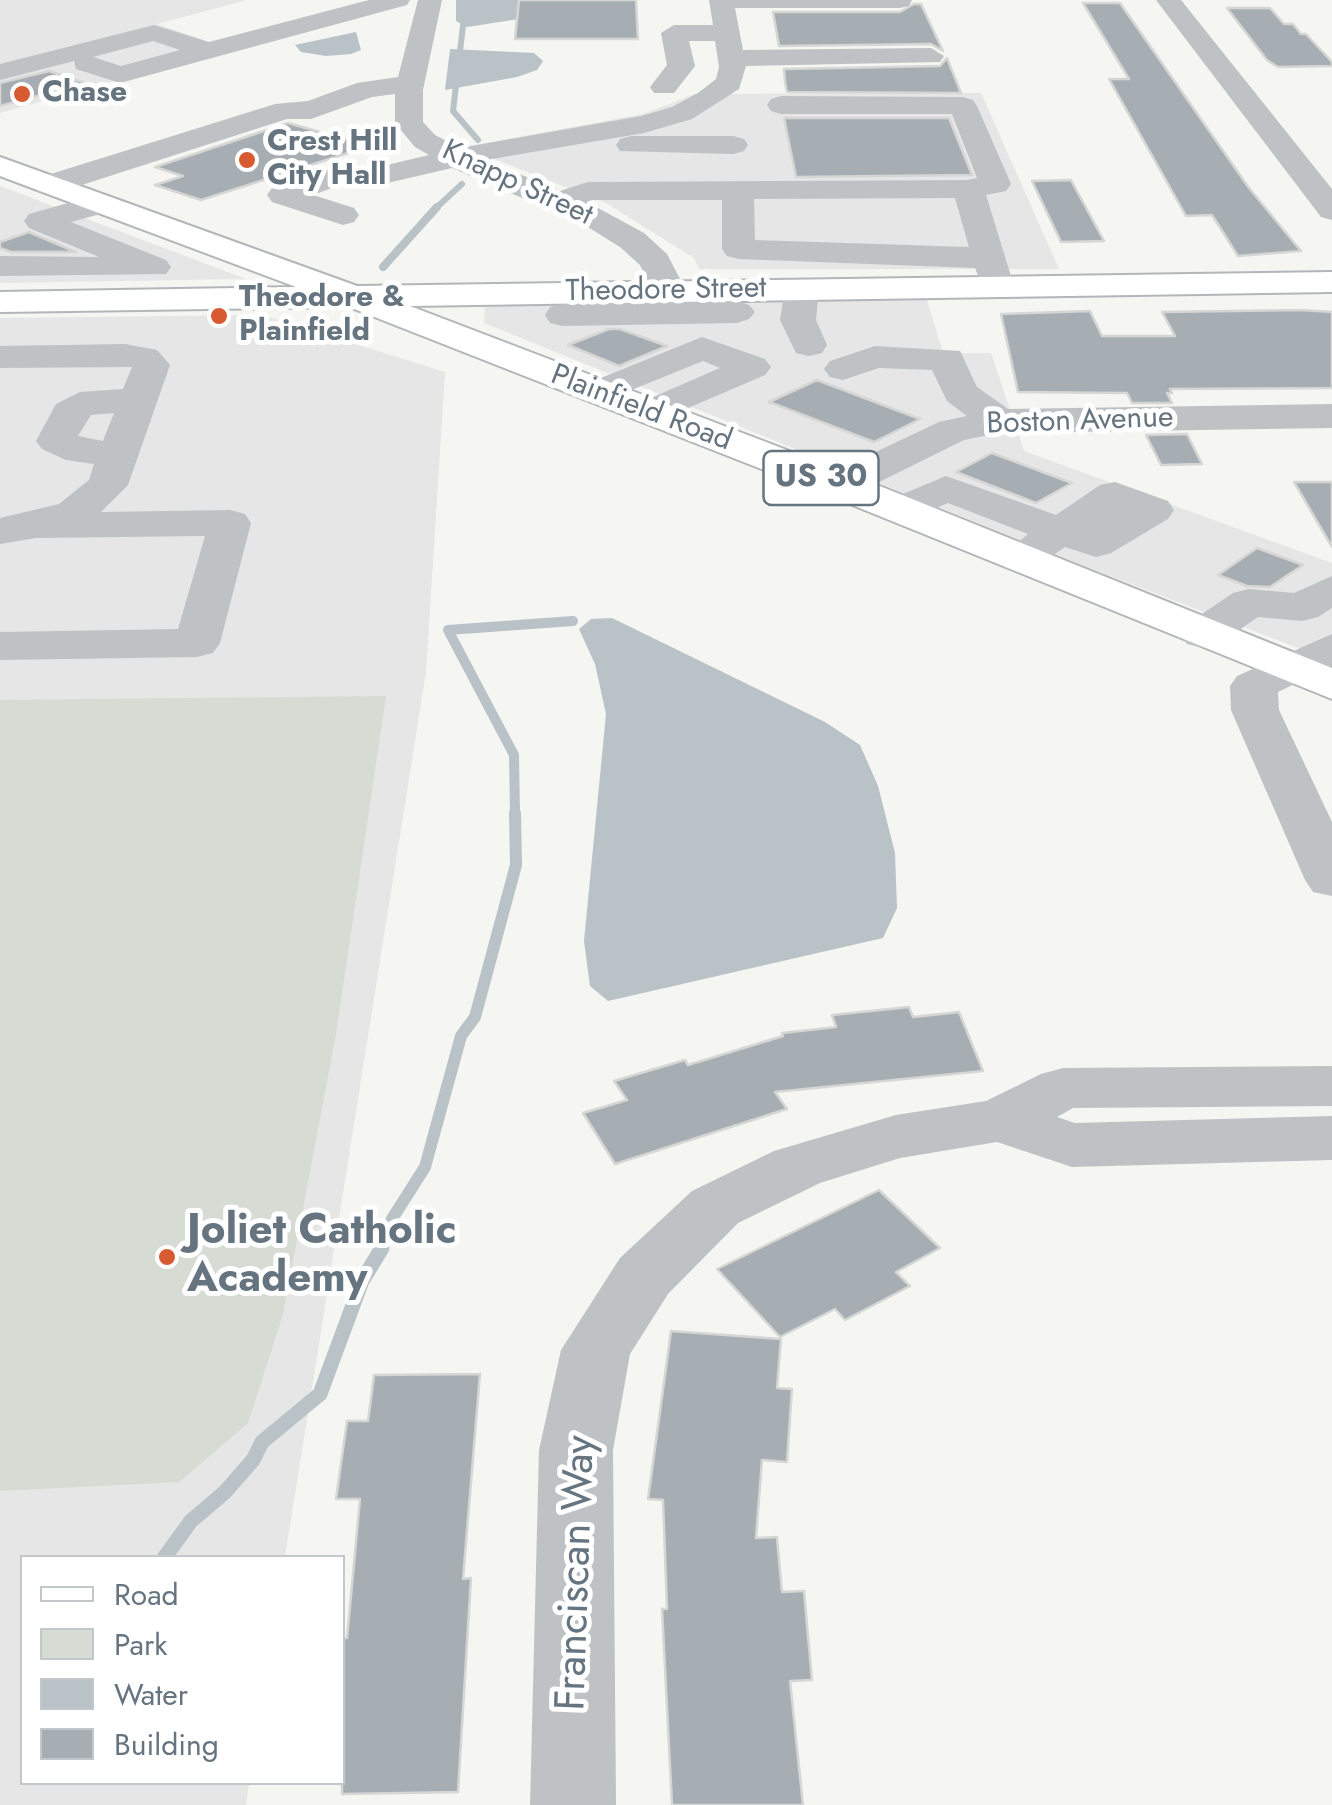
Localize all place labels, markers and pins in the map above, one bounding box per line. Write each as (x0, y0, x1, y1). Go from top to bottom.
place label: Chase (42, 76, 127, 112)
marker: Chase (11, 83, 33, 105)
place label: Crest Hill City Hall (267, 125, 397, 196)
marker: Crest Hill City Hall (236, 149, 258, 171)
place label: Theodore & Plainfield (239, 281, 405, 352)
marker: Theodore & Plainfield (208, 305, 230, 327)
place label: Joliet Catholic Academy (187, 1208, 456, 1306)
marker: Joliet Catholic Academy (156, 1246, 178, 1268)

